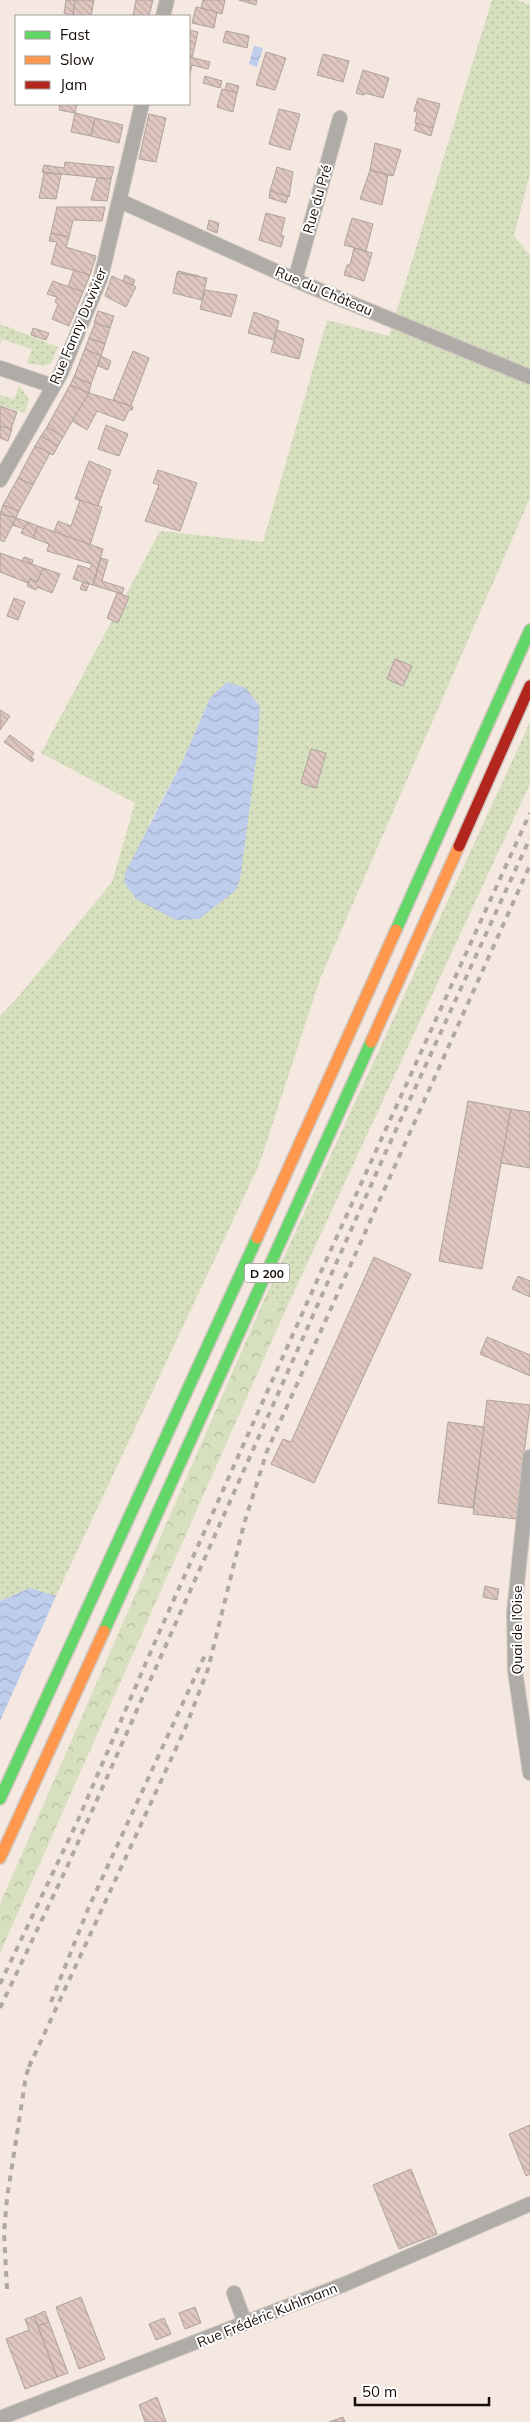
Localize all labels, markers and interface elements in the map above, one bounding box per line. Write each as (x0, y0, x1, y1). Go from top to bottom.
legend (15, 15, 190, 105)
text: Fast (60, 25, 90, 44)
text: Slow (60, 50, 94, 69)
text: Jam (60, 75, 87, 94)
street label: Rue du Pré (299, 163, 335, 235)
street label: Rue du Château (272, 262, 376, 320)
street label: Rue Fanny Duvivier (45, 264, 111, 387)
road number: D 200 (244, 1264, 290, 1282)
street label: Quai de l'Oise (508, 1585, 526, 1675)
street label: Rue Frédéric Kuhlmann (194, 2279, 340, 2351)
scale bar (355, 2374, 489, 2406)
text: 50 m (362, 2382, 397, 2401)

